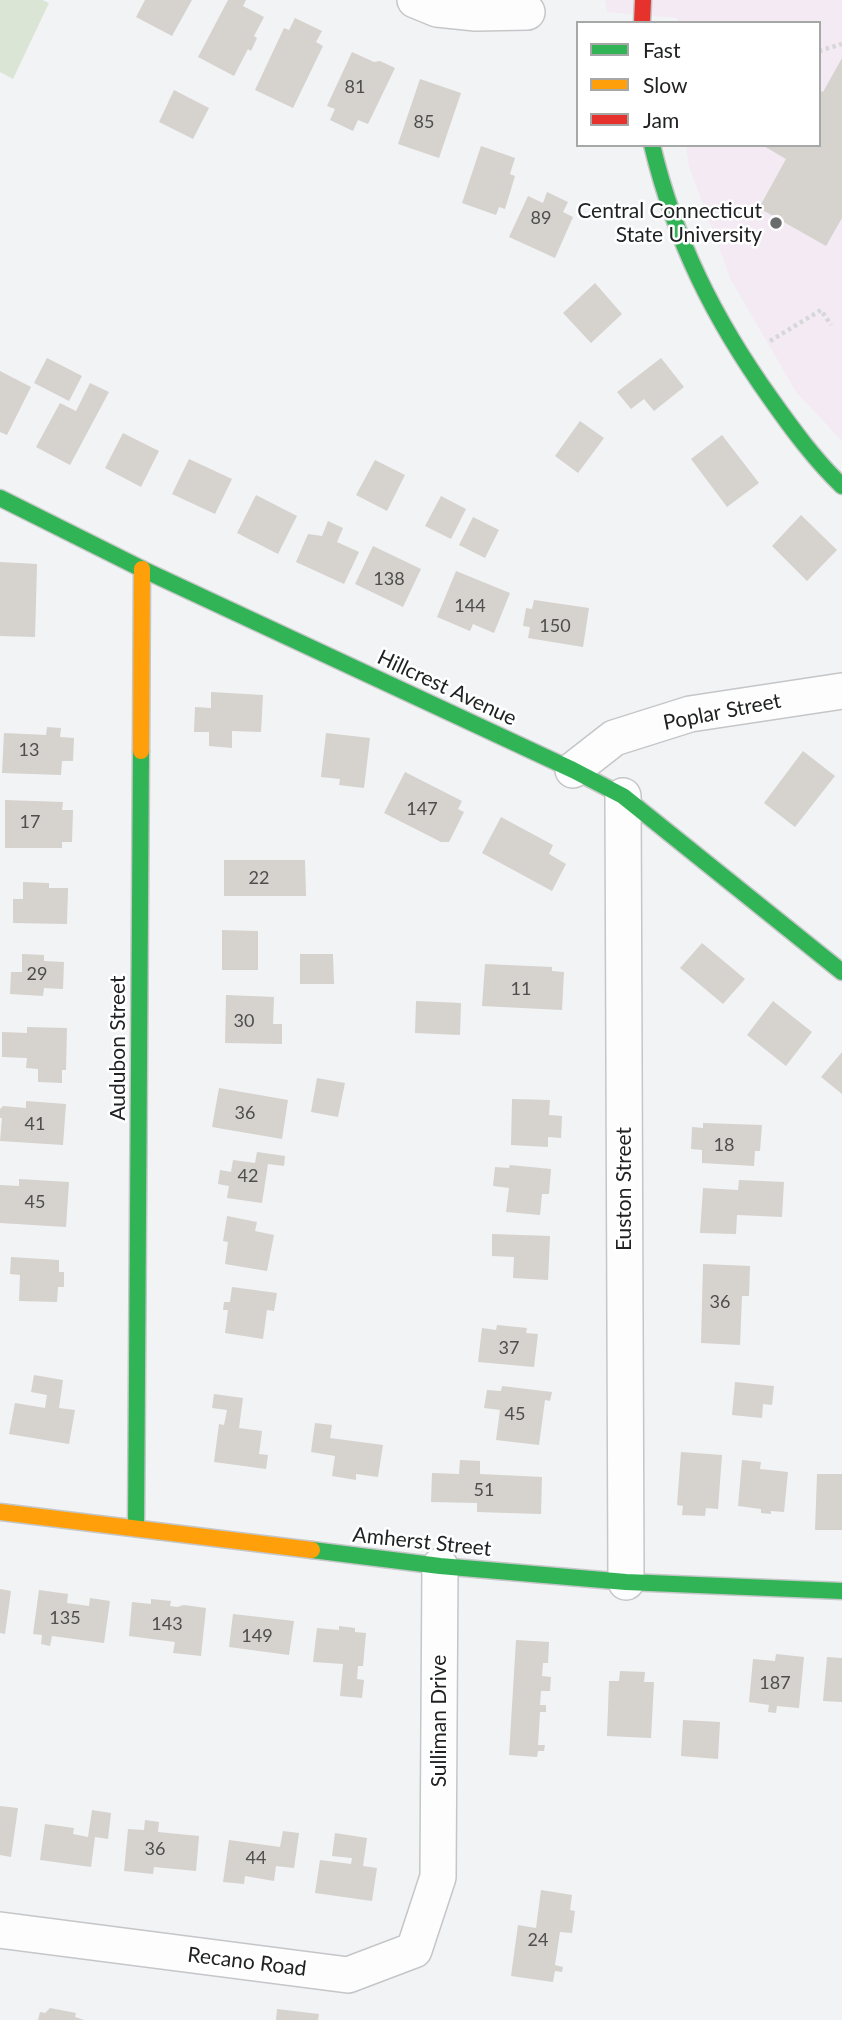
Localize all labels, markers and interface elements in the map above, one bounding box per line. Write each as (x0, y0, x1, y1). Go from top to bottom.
legend (576, 21, 821, 147)
text: Fast (643, 37, 680, 62)
text: Slow (643, 72, 687, 97)
house number: 81 (345, 76, 365, 98)
text: Jam (643, 107, 679, 132)
house number: 85 (414, 111, 434, 133)
place label: Central Connecticut State University (577, 198, 762, 248)
house number: 89 (531, 207, 551, 229)
marker: Central Connecticut State University (768, 215, 784, 231)
house number: 138 (373, 568, 405, 590)
house number: 144 (454, 595, 486, 617)
house number: 150 (539, 615, 571, 637)
street label: Hillcrest Avenue (373, 645, 521, 731)
street label: Poplar Street (661, 688, 783, 736)
house number: 13 (19, 739, 39, 761)
house number: 147 (406, 798, 438, 820)
house number: 17 (20, 811, 40, 833)
house number: 22 (249, 867, 269, 889)
house number: 29 (27, 963, 47, 985)
street label: Audubon Street (105, 975, 131, 1121)
house number: 11 (511, 978, 531, 1000)
house number: 30 (234, 1010, 254, 1032)
house number: 36 (235, 1102, 255, 1124)
house number: 41 (25, 1113, 45, 1135)
street label: Euston Street (611, 1127, 637, 1251)
house number: 18 (714, 1134, 734, 1156)
house number: 42 (238, 1165, 258, 1187)
house number: 45 (25, 1191, 45, 1213)
house number: 36 (710, 1291, 730, 1313)
house number: 37 (499, 1337, 519, 1359)
house number: 45 (505, 1403, 525, 1425)
house number: 51 (474, 1479, 494, 1501)
street label: Amherst Street (352, 1522, 492, 1562)
house number: 135 (49, 1607, 81, 1629)
house number: 143 (151, 1613, 183, 1635)
house number: 149 (241, 1625, 273, 1647)
street label: Sulliman Drive (426, 1655, 452, 1787)
house number: 187 (759, 1672, 791, 1694)
house number: 36 (145, 1838, 165, 1860)
house number: 44 (246, 1847, 266, 1869)
house number: 24 (528, 1929, 548, 1951)
street label: Recano Road (186, 1942, 308, 1982)

